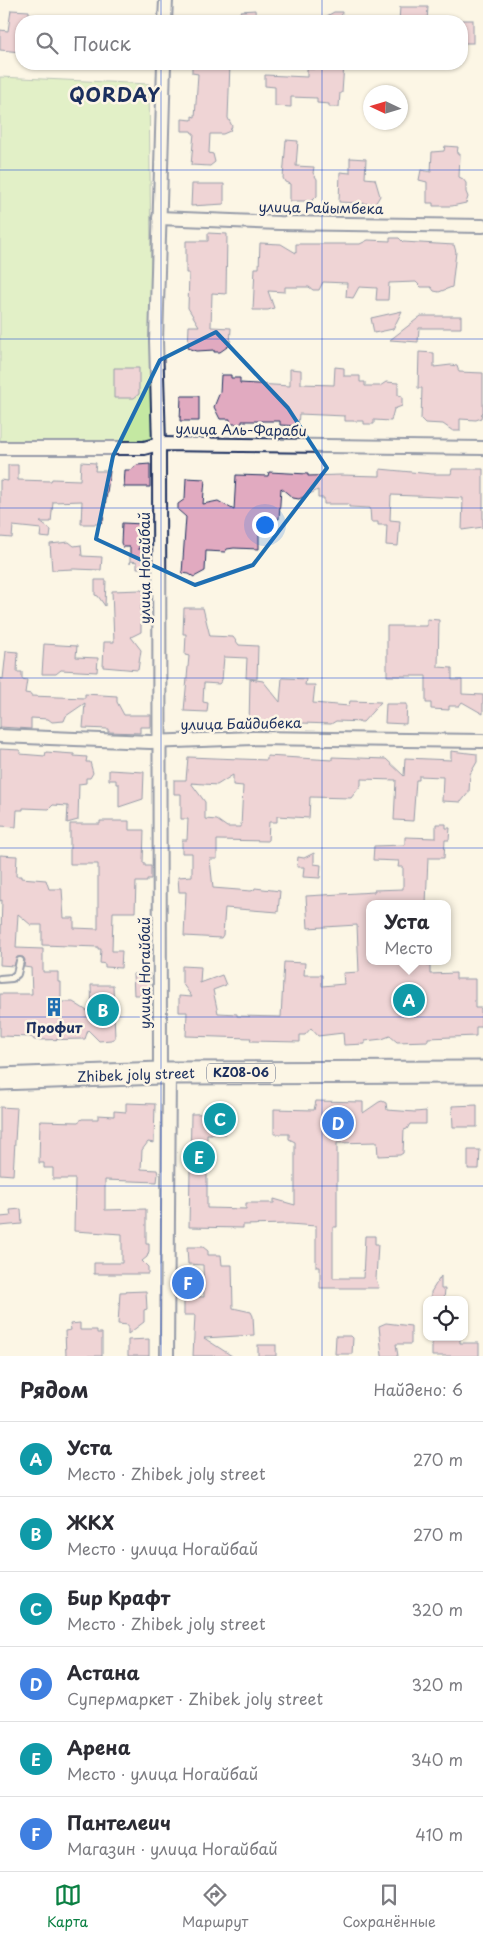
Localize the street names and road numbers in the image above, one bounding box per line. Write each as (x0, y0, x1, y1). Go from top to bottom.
street label: улица Райымбека (258, 196, 384, 219)
street label: улица Аль-Фараби (175, 418, 307, 441)
street label: улица Ногайбай (134, 512, 155, 624)
street label: улица Байдибека (180, 712, 302, 735)
street label: улица Ногайбай (134, 917, 155, 1029)
street label: Zhibek joly street (77, 1062, 195, 1087)
road number: KZ08-06 (207, 1064, 275, 1082)

